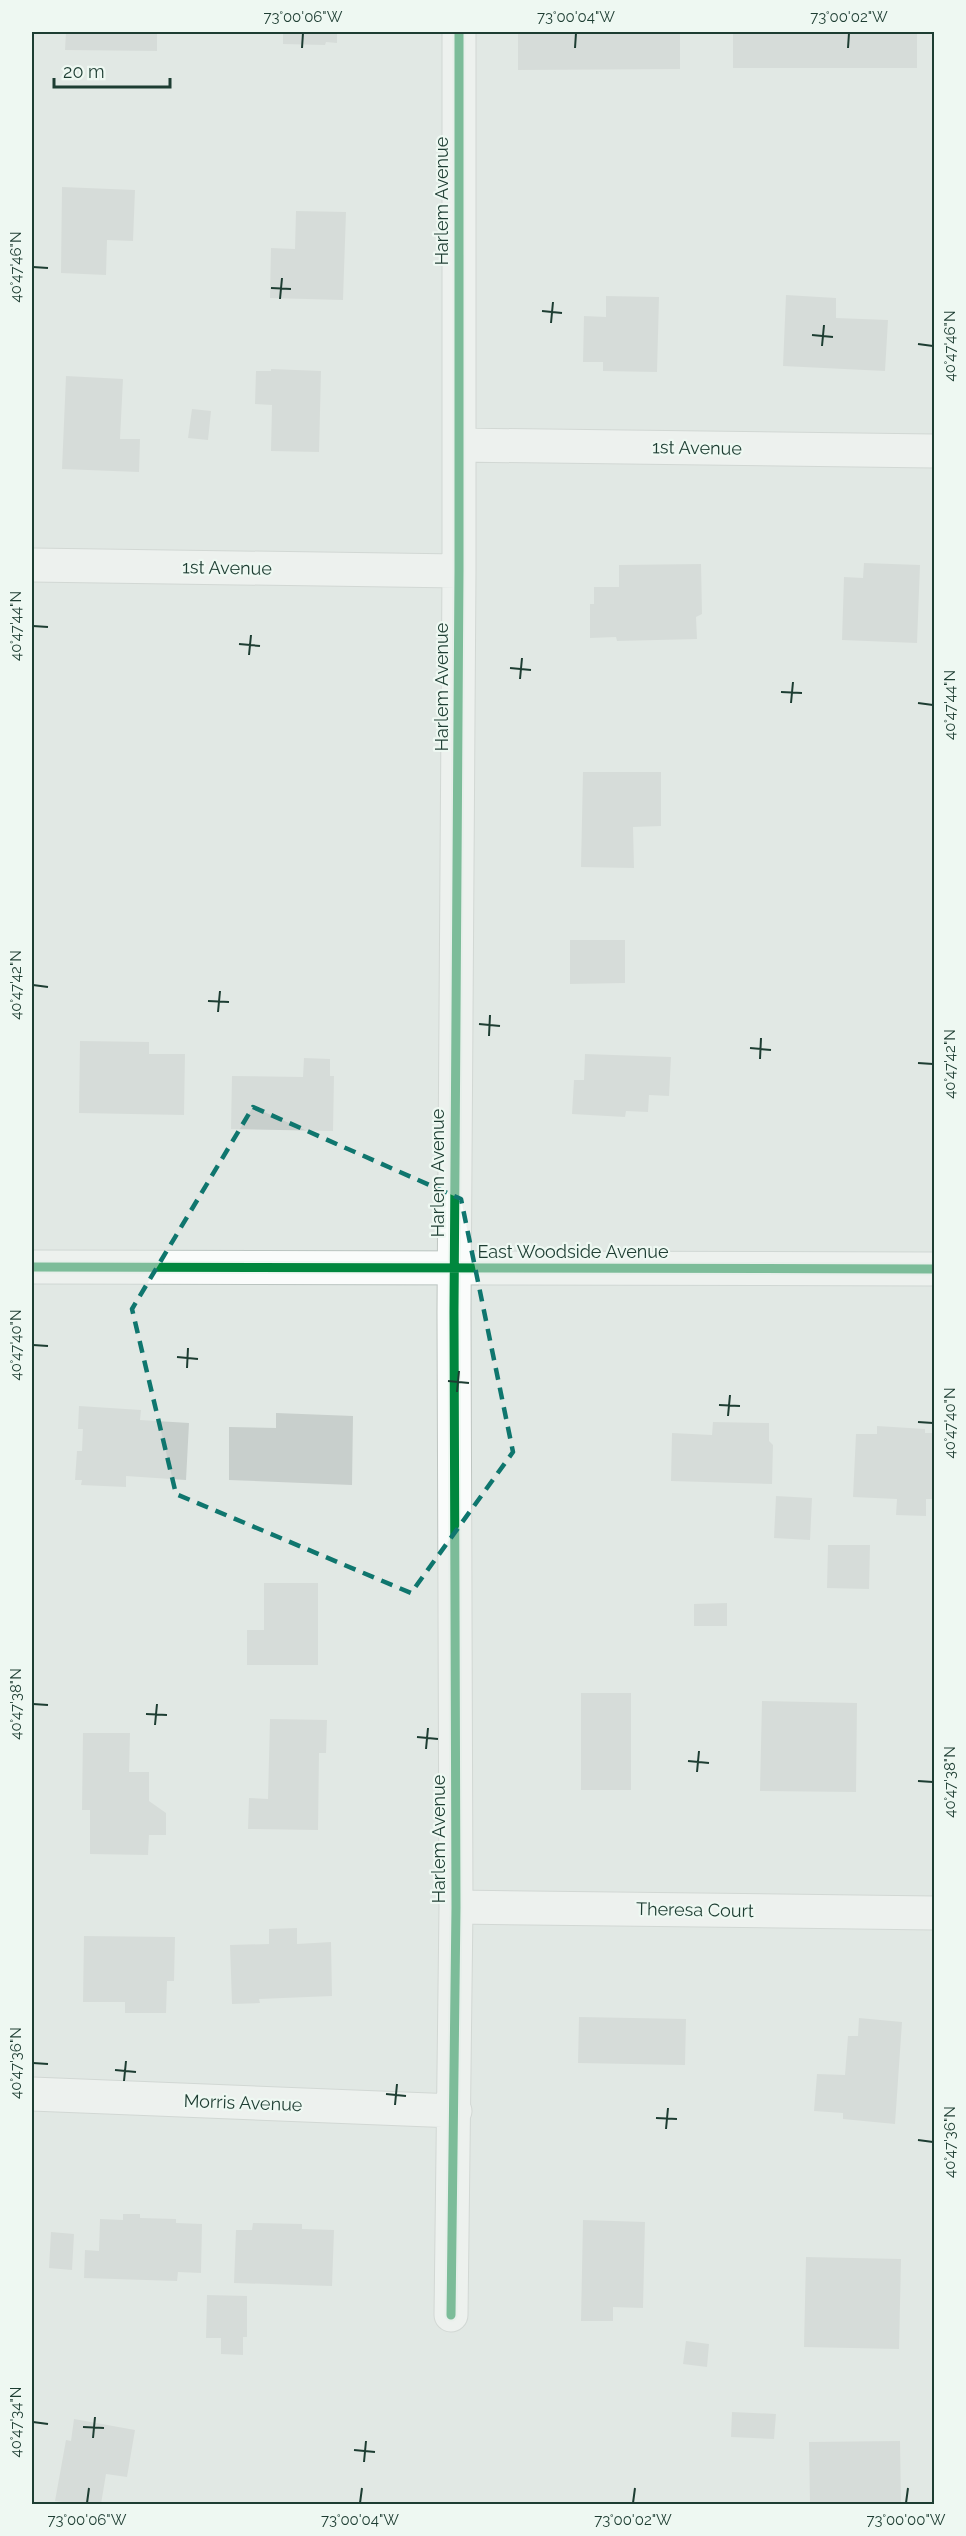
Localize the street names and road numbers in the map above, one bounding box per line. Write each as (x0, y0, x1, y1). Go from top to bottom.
street label: Harlem Avenue (431, 136, 452, 265)
street label: 1st Avenue (652, 436, 742, 459)
street label: 1st Avenue (182, 556, 272, 579)
street label: Harlem Avenue (431, 622, 452, 751)
street label: Harlem Avenue (427, 1108, 448, 1237)
street label: East Woodside Avenue (477, 1241, 669, 1262)
street label: Harlem Avenue (428, 1774, 449, 1903)
street label: Theresa Court (636, 1898, 754, 1921)
street label: Morris Avenue (183, 2090, 303, 2115)

